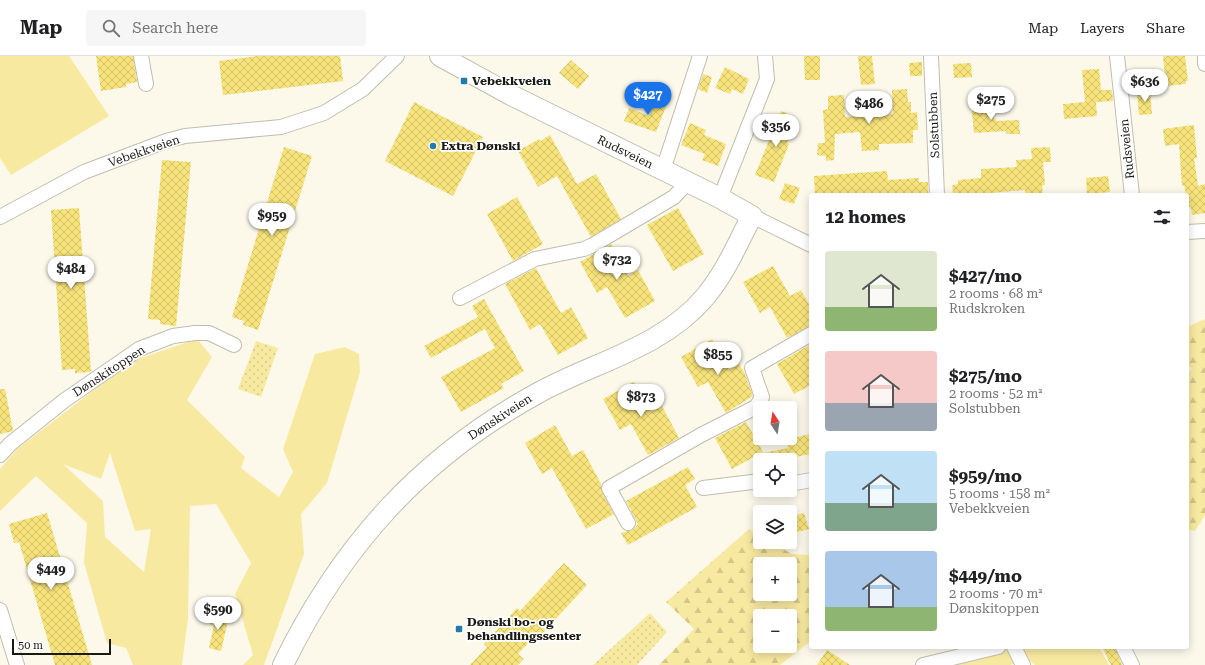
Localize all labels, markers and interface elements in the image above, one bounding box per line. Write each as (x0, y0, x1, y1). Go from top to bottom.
search box (86, 10, 366, 46)
text: Map (20, 16, 62, 39)
icon: search (100, 17, 122, 39)
text: Search here (132, 19, 218, 37)
text: Map (1028, 20, 1058, 36)
text: Layers (1080, 20, 1124, 36)
text: Share (1146, 20, 1185, 36)
pin: $636 (1121, 69, 1169, 103)
place label: Vebekkveien (472, 74, 551, 88)
text: $636 (1130, 74, 1160, 89)
marker: Vebekkveien (459, 76, 469, 86)
pin: $427 (624, 82, 672, 116)
text: $427 (633, 87, 663, 102)
pin: $275 (967, 87, 1015, 121)
pin: $486 (845, 91, 893, 125)
street label: Solstubben (926, 91, 942, 158)
text: $275 (976, 92, 1006, 107)
text: $486 (854, 96, 884, 111)
pin: $356 (752, 114, 800, 148)
street label: Rudsveien (1117, 118, 1137, 180)
text: $356 (761, 119, 791, 134)
street label: Vebekkveien (106, 132, 182, 170)
street label: Rudsveien (595, 132, 655, 172)
place label: Extra Dønski (441, 139, 520, 153)
marker: Extra Dønski (428, 141, 438, 151)
pin: $959 (248, 203, 296, 237)
icon: filters (1151, 206, 1173, 228)
text: 12 homes (825, 207, 906, 227)
text: $959 (257, 208, 287, 223)
pin: $732 (593, 247, 641, 281)
text: $732 (602, 252, 632, 267)
pin: $484 (47, 256, 95, 290)
text: $484 (56, 261, 86, 276)
text: $427/mo (949, 266, 1022, 286)
icon: home (857, 267, 905, 315)
text: 2 rooms · 68 m² (949, 286, 1043, 301)
text: Rudskroken (949, 301, 1025, 316)
street label: Dønskitoppen (70, 342, 148, 400)
pin: $855 (694, 342, 742, 376)
text: $855 (703, 347, 733, 362)
text: $275/mo (949, 366, 1022, 386)
icon: home (857, 367, 905, 415)
pin: $873 (617, 384, 665, 418)
text: 2 rooms · 52 m² (949, 386, 1043, 401)
text: $873 (626, 389, 656, 404)
street label: Dønskiveien (466, 391, 535, 443)
north arrow (753, 401, 797, 445)
map controls (753, 401, 797, 653)
text: Solstubben (949, 401, 1021, 416)
button: locate (753, 453, 797, 497)
text: $959/mo (949, 466, 1022, 486)
icon: home (857, 467, 905, 515)
text: 5 rooms · 158 m² (949, 486, 1050, 501)
text: Vebekkveien (949, 501, 1030, 516)
button: layers (753, 505, 797, 549)
pin: $449 (27, 557, 75, 591)
button: + (753, 557, 797, 601)
text: $449 (36, 562, 66, 577)
text: $449/mo (949, 566, 1022, 586)
icon: home (857, 567, 905, 615)
text: 2 rooms · 70 m² (949, 586, 1043, 601)
pin: $590 (194, 597, 242, 631)
text: Dønskitoppen (949, 601, 1039, 616)
text: $590 (203, 602, 233, 617)
button: − (753, 609, 797, 653)
place label: Dønski bo- og behandlingssenter (467, 615, 582, 643)
marker: Dønski bo- og behandlingssenter (454, 624, 464, 634)
scale bar (12, 637, 111, 656)
text: 50 m (18, 639, 43, 652)

